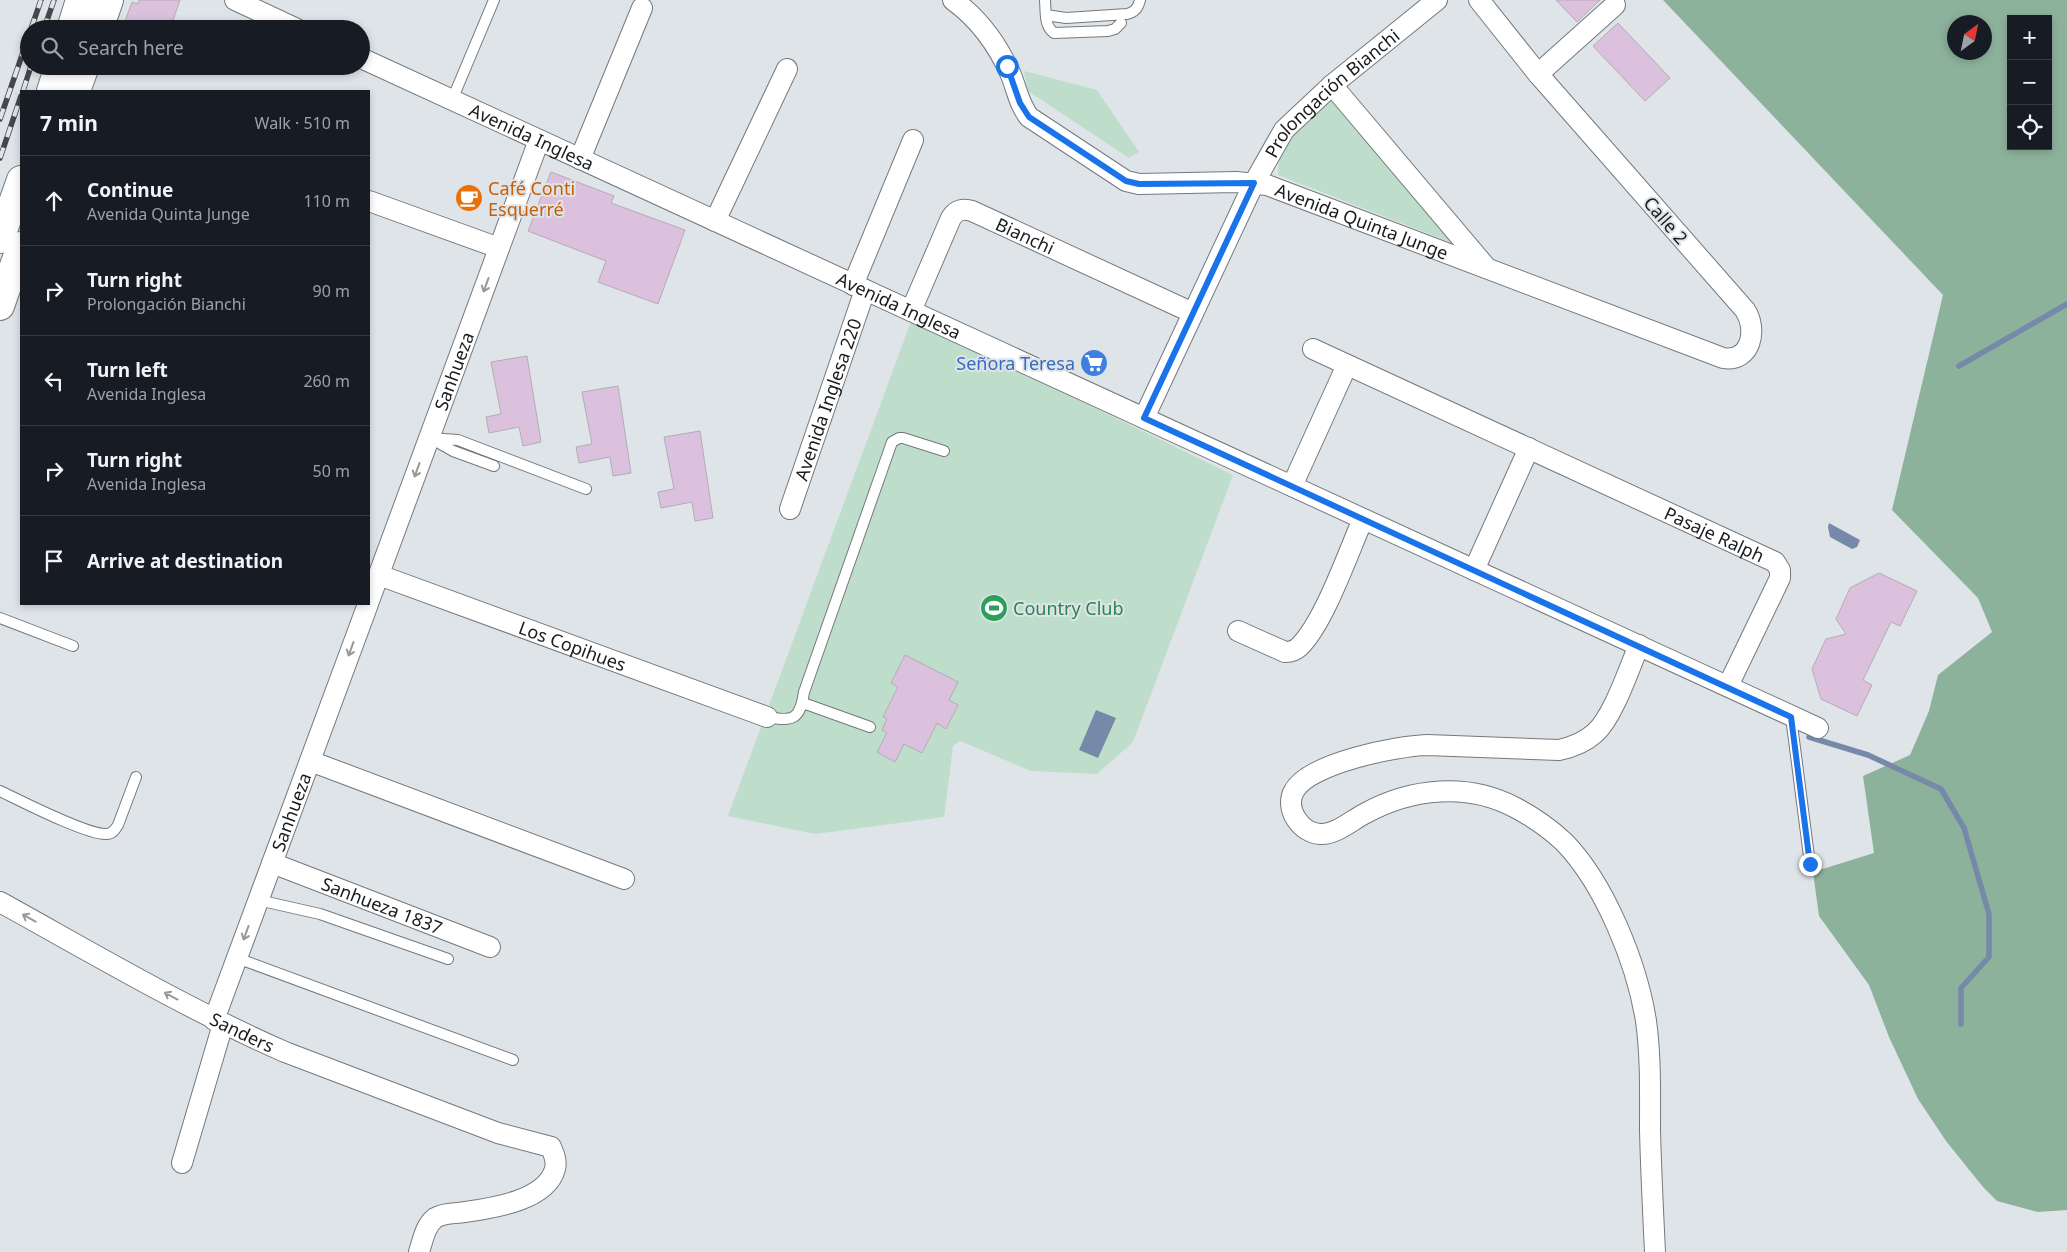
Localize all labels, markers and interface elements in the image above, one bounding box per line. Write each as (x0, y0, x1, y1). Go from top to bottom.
north arrow (1947, 15, 1992, 60)
map controls (2007, 15, 2052, 150)
button: + (2007, 15, 2052, 60)
search box (20, 20, 370, 75)
street label: Prolongación Bianchi (1259, 23, 1404, 162)
icon: search (38, 34, 66, 62)
text: Search here (78, 35, 184, 61)
route start (996, 55, 1019, 78)
button: − (2007, 60, 2052, 105)
street label: Avenida Inglesa (466, 98, 598, 176)
button: locate (2007, 105, 2052, 150)
text: 7 min (40, 109, 98, 137)
text: Walk · 510 m (255, 112, 350, 134)
place label: Café Conti Esquerré (488, 176, 575, 221)
text: Continue (87, 177, 173, 203)
street label: Avenida Quinta Junge (1272, 177, 1452, 265)
cafe icon: Café Conti Esquerré (454, 183, 484, 213)
icon: ahead (40, 187, 68, 215)
text: 110 m (303, 190, 350, 212)
street label: Calle 2 (1639, 191, 1693, 249)
text: Avenida Quinta Junge (87, 203, 250, 225)
street label: Bianchi (992, 212, 1058, 259)
street label: Avenida Inglesa (833, 266, 965, 344)
text: Turn right (87, 267, 182, 293)
one-way arrow (481, 276, 490, 292)
icon: right (40, 277, 68, 305)
text: 90 m (313, 280, 350, 302)
text: Prolongación Bianchi (87, 293, 246, 315)
street label: Avenida Inglesa 220 (789, 315, 866, 484)
street label: Sanhueza (428, 329, 479, 414)
supermarket icon: Señora Teresa (1079, 348, 1109, 378)
place label: Señora Teresa (956, 351, 1075, 375)
text: Turn left (87, 357, 168, 383)
icon: left (40, 367, 68, 395)
text: 260 m (303, 370, 350, 392)
text: Avenida Inglesa (87, 383, 206, 405)
text: Turn right (87, 447, 182, 473)
icon: right (40, 457, 68, 485)
text: 50 m (313, 460, 350, 482)
one-way arrow (412, 462, 421, 477)
text: Avenida Inglesa (87, 473, 206, 495)
street label: Pasaje Ralph (1661, 501, 1768, 567)
icon: arrive (40, 547, 68, 575)
text: Arrive at destination (87, 548, 283, 574)
sports icon: Country Club (979, 593, 1009, 623)
place label: Country Club (1013, 596, 1124, 620)
street label: Los Copihues (515, 615, 629, 676)
one-way arrow (346, 641, 355, 657)
street label: Sanhueza (266, 769, 317, 854)
route end (1799, 853, 1822, 876)
street label: Sanhueza 1837 (318, 871, 446, 940)
one-way arrow (22, 913, 37, 922)
one-way arrow (241, 925, 250, 940)
one-way arrow (165, 991, 179, 1001)
street label: Sanders (206, 1007, 278, 1058)

